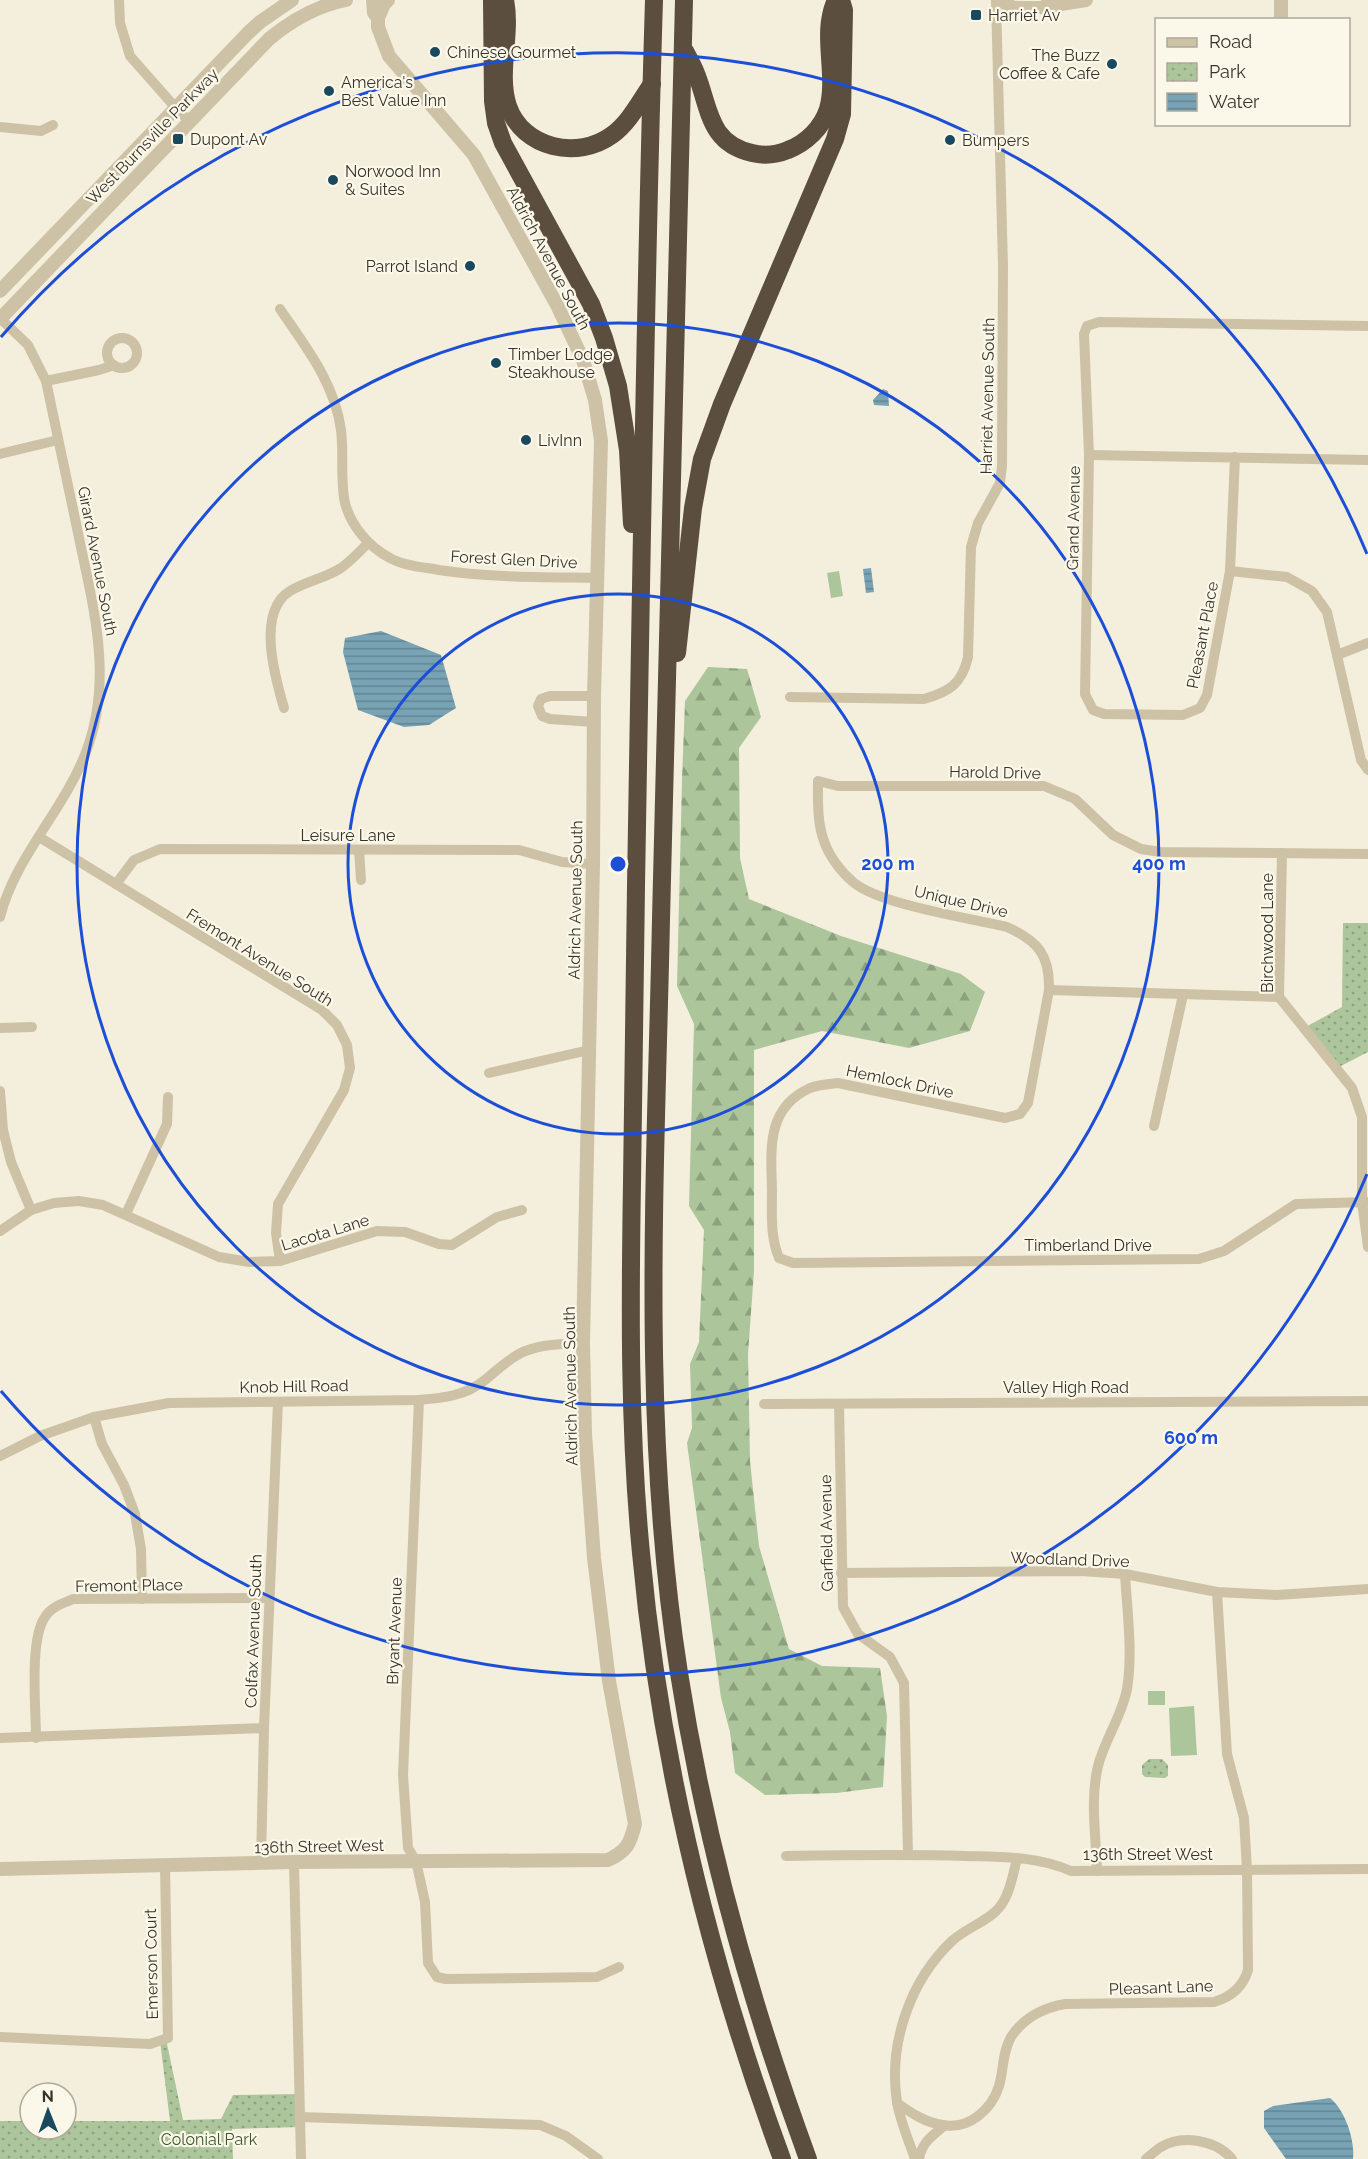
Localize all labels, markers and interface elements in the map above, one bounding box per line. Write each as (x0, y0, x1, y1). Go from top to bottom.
place label: Harriet Av (988, 6, 1061, 25)
marker: Harriet Av (969, 8, 983, 22)
legend (1155, 18, 1350, 126)
text: Road (1209, 31, 1252, 52)
place label: Chinese Gourmet (447, 43, 577, 62)
marker: Chinese Gourmet (428, 45, 442, 59)
place label: The Buzz Coffee & Cafe (999, 46, 1100, 83)
marker: The Buzz Coffee & Cafe (1105, 57, 1119, 71)
text: Park (1209, 61, 1246, 82)
street label: West Burnsville Parkway (82, 64, 223, 208)
place label: America's Best Value Inn (341, 73, 446, 110)
marker: America's Best Value Inn (322, 84, 336, 98)
text: Water (1209, 91, 1260, 112)
place label: Dupont Av (190, 130, 268, 149)
place label: Bumpers (962, 131, 1030, 150)
marker: Dupont Av (171, 132, 185, 146)
marker: Bumpers (943, 133, 957, 147)
place label: Norwood Inn & Suites (345, 162, 441, 199)
marker: Norwood Inn & Suites (326, 173, 340, 187)
street label: Aldrich Avenue South (503, 183, 594, 333)
place label: Parrot Island (366, 257, 458, 276)
marker: Parrot Island (463, 259, 477, 273)
street label: Harriet Avenue South (977, 317, 998, 475)
place label: Timber Lodge Steakhouse (508, 345, 612, 382)
marker: Timber Lodge Steakhouse (489, 356, 503, 370)
place label: LivInn (538, 431, 582, 450)
marker: LivInn (519, 433, 533, 447)
street label: Grand Avenue (1063, 465, 1084, 571)
street label: Girard Avenue South (74, 485, 121, 637)
street label: Forest Glen Drive (450, 547, 578, 572)
street label: Pleasant Place (1183, 580, 1222, 690)
street label: Harold Drive (949, 762, 1041, 783)
street label: Aldrich Avenue South (565, 820, 586, 980)
street label: Leisure Lane (301, 826, 395, 845)
text: 200 m (861, 853, 915, 874)
text: 400 m (1132, 853, 1186, 874)
centre of rings (608, 854, 628, 874)
street label: Birchwood Lane (1258, 873, 1277, 993)
street label: Unique Drive (912, 881, 1010, 922)
street label: Fremont Avenue South (183, 904, 337, 1010)
street label: Hemlock Drive (845, 1061, 955, 1102)
street label: Lacota Lane (279, 1210, 371, 1255)
street label: Timberland Drive (1024, 1236, 1152, 1255)
street label: Aldrich Avenue South (560, 1306, 581, 1466)
street label: Knob Hill Road (239, 1376, 349, 1397)
street label: Valley High Road (1003, 1378, 1129, 1397)
text: 600 m (1164, 1427, 1218, 1448)
street label: Garfield Avenue (816, 1474, 837, 1592)
street label: Woodland Drive (1010, 1548, 1130, 1571)
street label: Colfax Avenue South (241, 1554, 266, 1708)
street label: Fremont Place (75, 1575, 183, 1596)
street label: Bryant Avenue (383, 1577, 406, 1685)
street label: 136th Street West (254, 1836, 385, 1857)
street label: 136th Street West (1083, 1845, 1214, 1864)
street label: Emerson Court (141, 1908, 162, 2020)
street label: Pleasant Lane (1109, 1976, 1213, 1999)
north arrow (18, 2081, 78, 2141)
text: N (41, 2087, 54, 2106)
park label: Colonial Park (161, 2130, 258, 2149)

